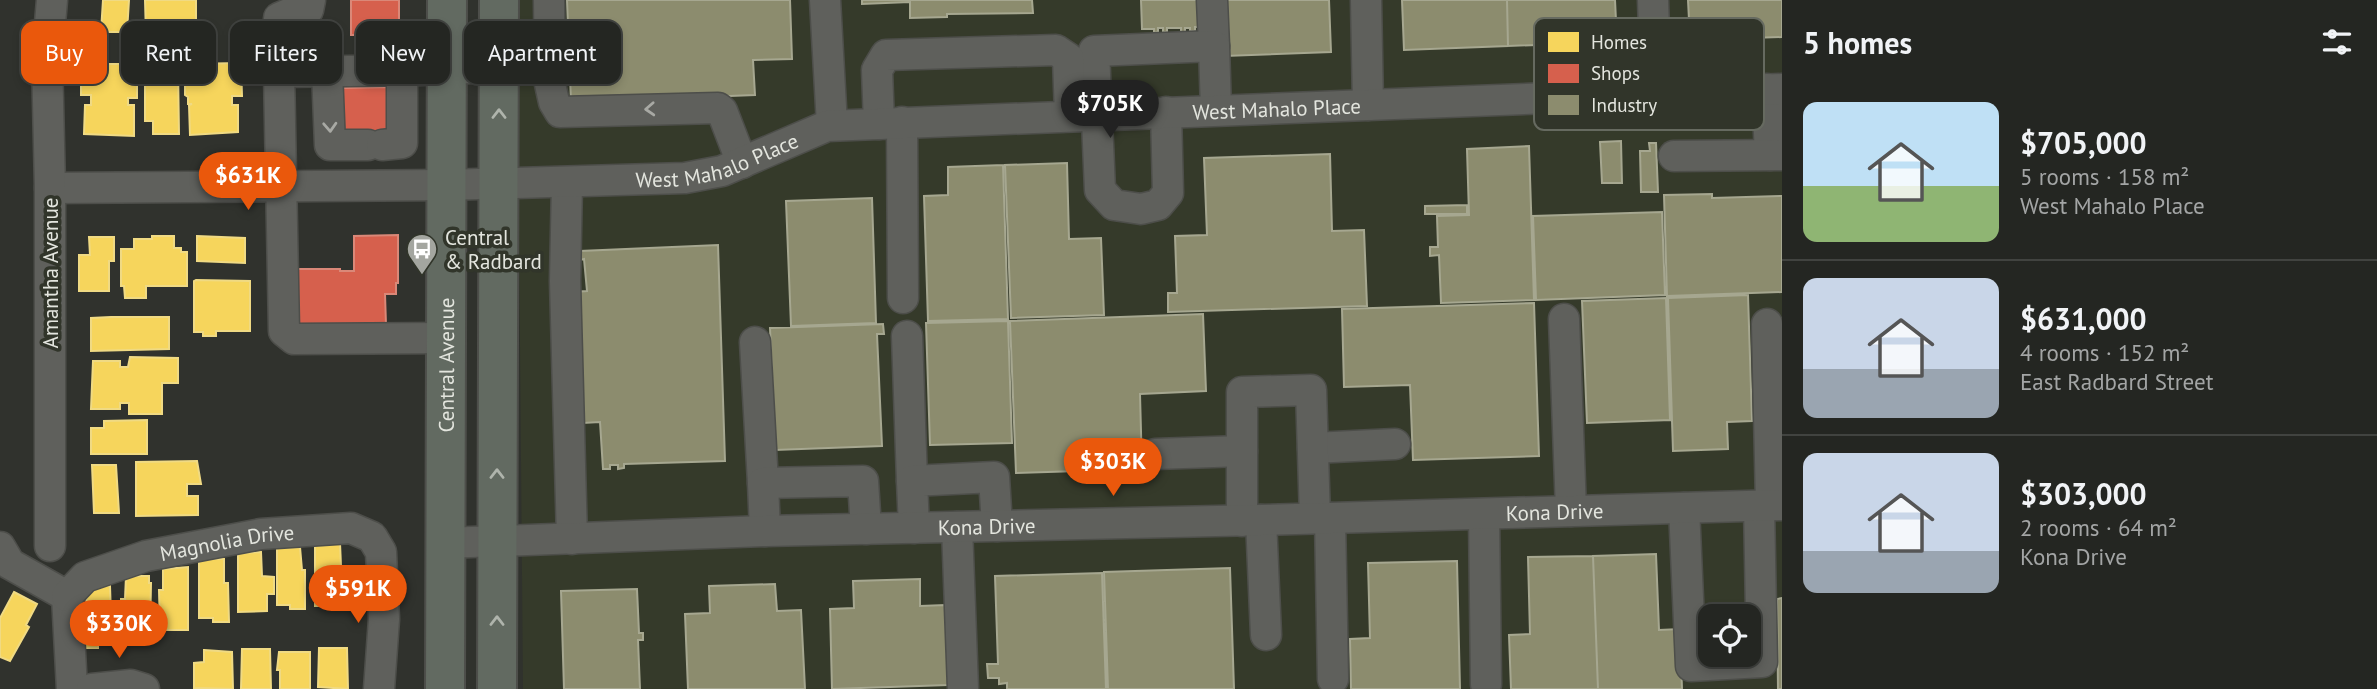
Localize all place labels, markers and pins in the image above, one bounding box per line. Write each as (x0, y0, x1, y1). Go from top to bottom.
pin: $705K (1061, 80, 1159, 140)
pin: $631K (199, 152, 297, 212)
place label: Central & Radbard (445, 224, 542, 275)
bus stop icon: Central & Radbard (405, 232, 439, 276)
pin: $303K (1064, 438, 1162, 498)
pin: $591K (309, 566, 407, 625)
pin: $330K (70, 600, 168, 660)

